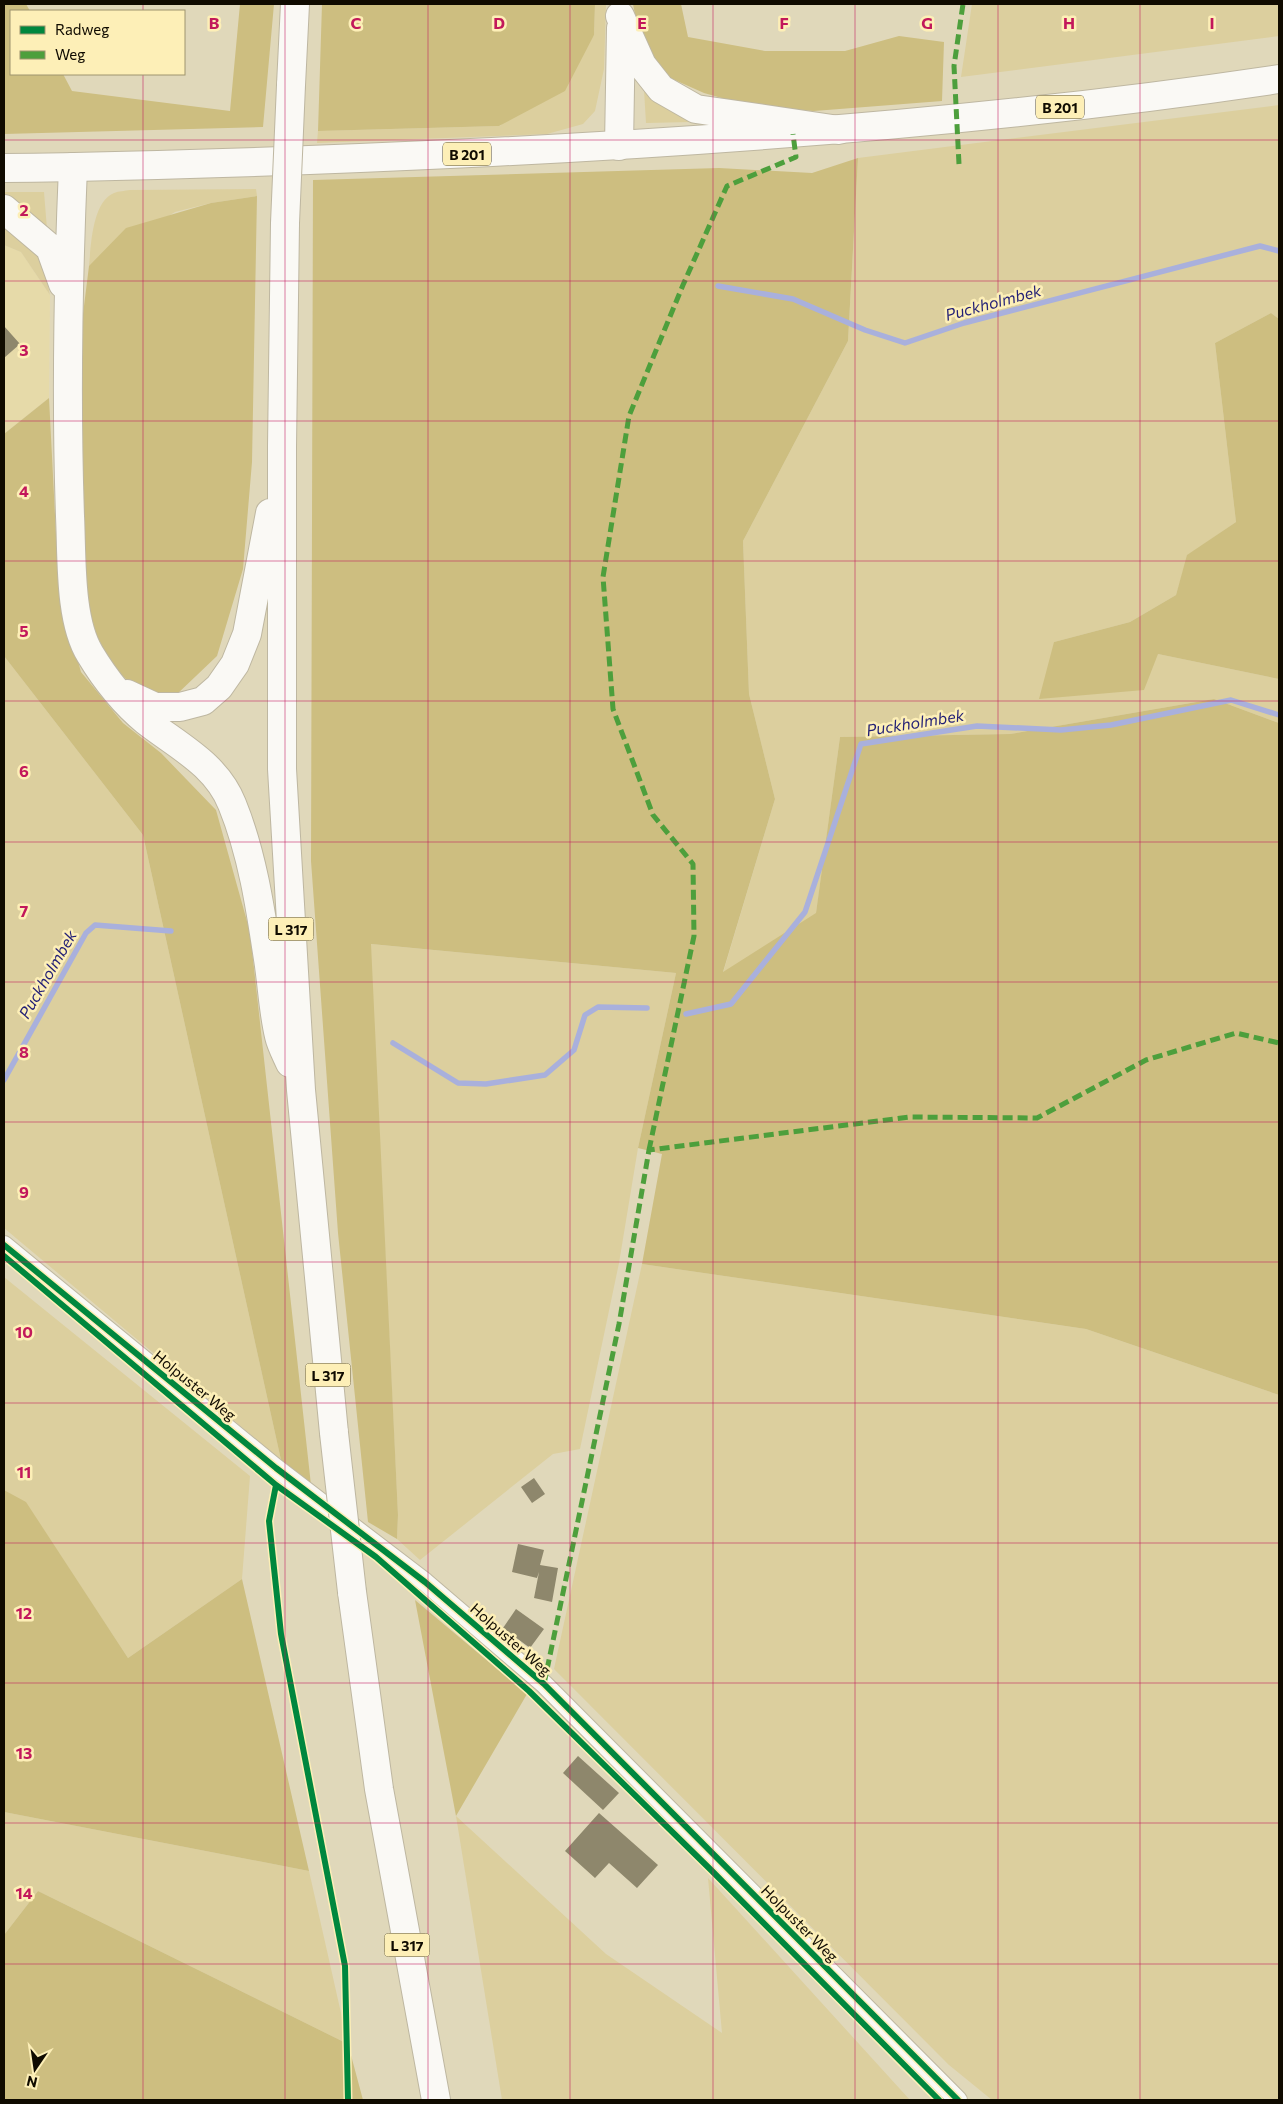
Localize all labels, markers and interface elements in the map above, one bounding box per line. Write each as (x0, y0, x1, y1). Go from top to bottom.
legend (10, 10, 185, 75)
text: B (209, 13, 220, 32)
text: C (351, 13, 362, 32)
text: D (493, 13, 505, 32)
text: E (637, 13, 647, 32)
text: F (779, 13, 789, 32)
text: G (921, 13, 933, 32)
text: H (1063, 13, 1075, 32)
text: I (1209, 13, 1215, 32)
text: Radweg (55, 20, 109, 38)
text: Weg (55, 45, 85, 63)
road number: B 201 (1036, 95, 1084, 118)
road number: B 201 (443, 142, 491, 166)
text: 2 (19, 200, 29, 219)
water label: Puckholmbek (943, 280, 1044, 324)
text: 3 (19, 340, 29, 359)
text: 4 (19, 481, 29, 500)
text: 5 (19, 621, 29, 640)
water label: Puckholmbek (865, 705, 966, 739)
text: 6 (19, 761, 29, 780)
text: 7 (20, 901, 29, 920)
road number: L 317 (268, 918, 314, 941)
water label: Puckholmbek (14, 926, 80, 1022)
text: 8 (19, 1042, 29, 1061)
text: 9 (19, 1182, 29, 1201)
text: 10 (15, 1322, 33, 1341)
street label: Holpuster Weg (150, 1346, 240, 1424)
road number: L 317 (306, 1364, 350, 1386)
text: 11 (17, 1462, 31, 1481)
street label: Holpuster Weg (467, 1599, 555, 1679)
text: 12 (16, 1603, 32, 1622)
text: 13 (16, 1743, 32, 1762)
street label: Holpuster Weg (758, 1881, 842, 1965)
text: 14 (15, 1883, 33, 1902)
road number: L 317 (384, 1934, 430, 1956)
north arrow (10, 2044, 60, 2094)
text: N (25, 2073, 39, 2092)

